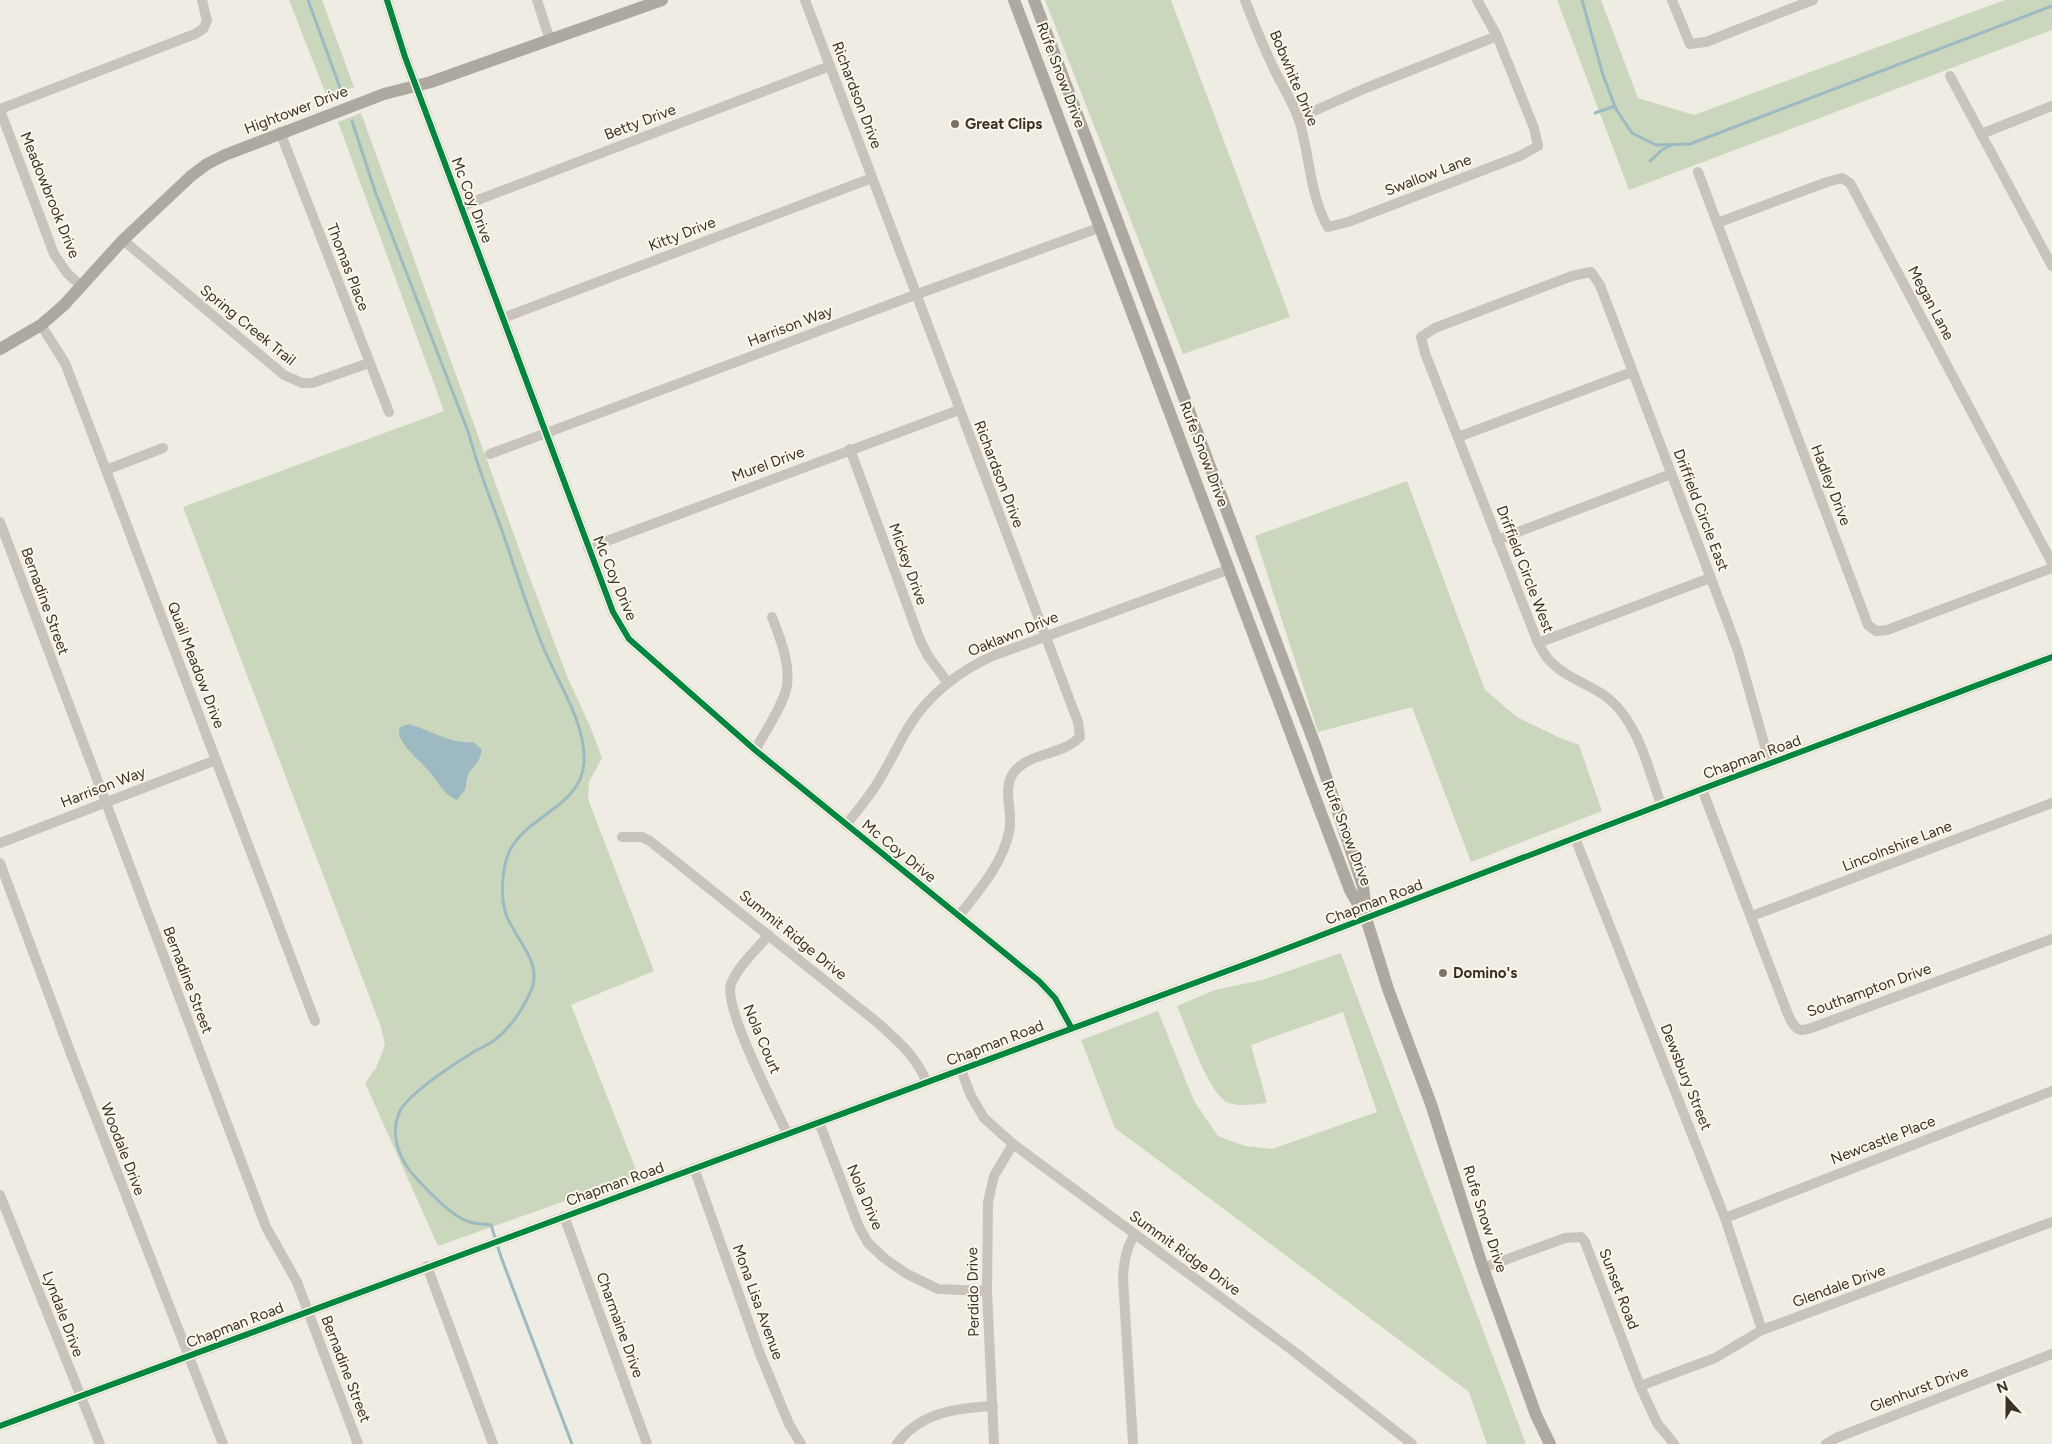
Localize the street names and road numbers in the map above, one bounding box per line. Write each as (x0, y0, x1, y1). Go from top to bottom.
street label: Rufe Snow Drive (1033, 20, 1089, 130)
street label: Bobwhite Drive (1266, 27, 1322, 129)
street label: Richardson Drive (828, 39, 886, 151)
street label: Hightower Drive (242, 82, 350, 138)
street label: Betty Drive (602, 100, 678, 144)
street label: Meadowbrook Drive (16, 129, 84, 261)
street label: Swallow Lane (1382, 150, 1474, 200)
street label: Mc Coy Drive (447, 155, 497, 245)
street label: Kitty Drive (646, 213, 718, 255)
street label: Thomas Place (323, 221, 373, 313)
street label: Megan Lane (1904, 263, 1958, 343)
street label: Spring Creek Trail (197, 281, 299, 369)
street label: Harrison Way (745, 302, 835, 350)
street label: Rufe Snow Drive (1176, 399, 1232, 509)
street label: Richardson Drive (970, 418, 1028, 530)
street label: Hadley Drive (1807, 442, 1855, 528)
street label: Murel Drive (729, 443, 807, 485)
street label: Driffield Circle East (1669, 446, 1733, 574)
street label: Driffield Circle West (1492, 503, 1558, 635)
street label: Mickey Drive (885, 521, 931, 607)
street label: Mc Coy Drive (589, 533, 641, 623)
street label: Bernadine Street (17, 545, 73, 657)
street label: Quail Meadow Drive (164, 599, 228, 731)
street label: Oaklawn Drive (965, 608, 1061, 660)
street label: Chapman Road (1701, 731, 1803, 783)
street label: Harrison Way (58, 763, 148, 811)
street label: Rufe Snow Drive (1319, 778, 1375, 888)
street label: Mc Coy Drive (858, 816, 940, 886)
street label: Lincolnshire Lane (1840, 817, 1954, 875)
street label: Chapman Road (1323, 875, 1425, 929)
street label: Summit Ridge Drive (736, 886, 850, 984)
street label: Bernadine Street (159, 924, 217, 1036)
street label: Southampton Drive (1805, 959, 1933, 1021)
street label: Nola Court (739, 1002, 785, 1077)
street label: Chapman Road (944, 1016, 1046, 1070)
street label: Dewsbury Street (1657, 1021, 1716, 1133)
street label: Woodale Drive (97, 1100, 149, 1198)
street label: Newcastle Place (1828, 1112, 1938, 1168)
street label: Chapman Road (564, 1158, 666, 1210)
street label: Nola Drive (843, 1161, 887, 1233)
street label: Rufe Snow Drive (1459, 1163, 1511, 1275)
street label: Summit Ridge Drive (1126, 1207, 1244, 1299)
street label: Mona Lisa Avenue (729, 1242, 787, 1362)
street label: Sunset Road (1595, 1246, 1643, 1332)
street label: Perdido Drive (963, 1247, 983, 1337)
street label: Glendale Drive (1790, 1261, 1888, 1311)
street label: Lyndale Drive (38, 1269, 88, 1359)
street label: Charmaine Drive (593, 1270, 647, 1380)
street label: Chapman Road (184, 1298, 286, 1352)
street label: Bernadine Street (317, 1313, 375, 1425)
street label: Glenhurst Drive (1867, 1362, 1971, 1416)

